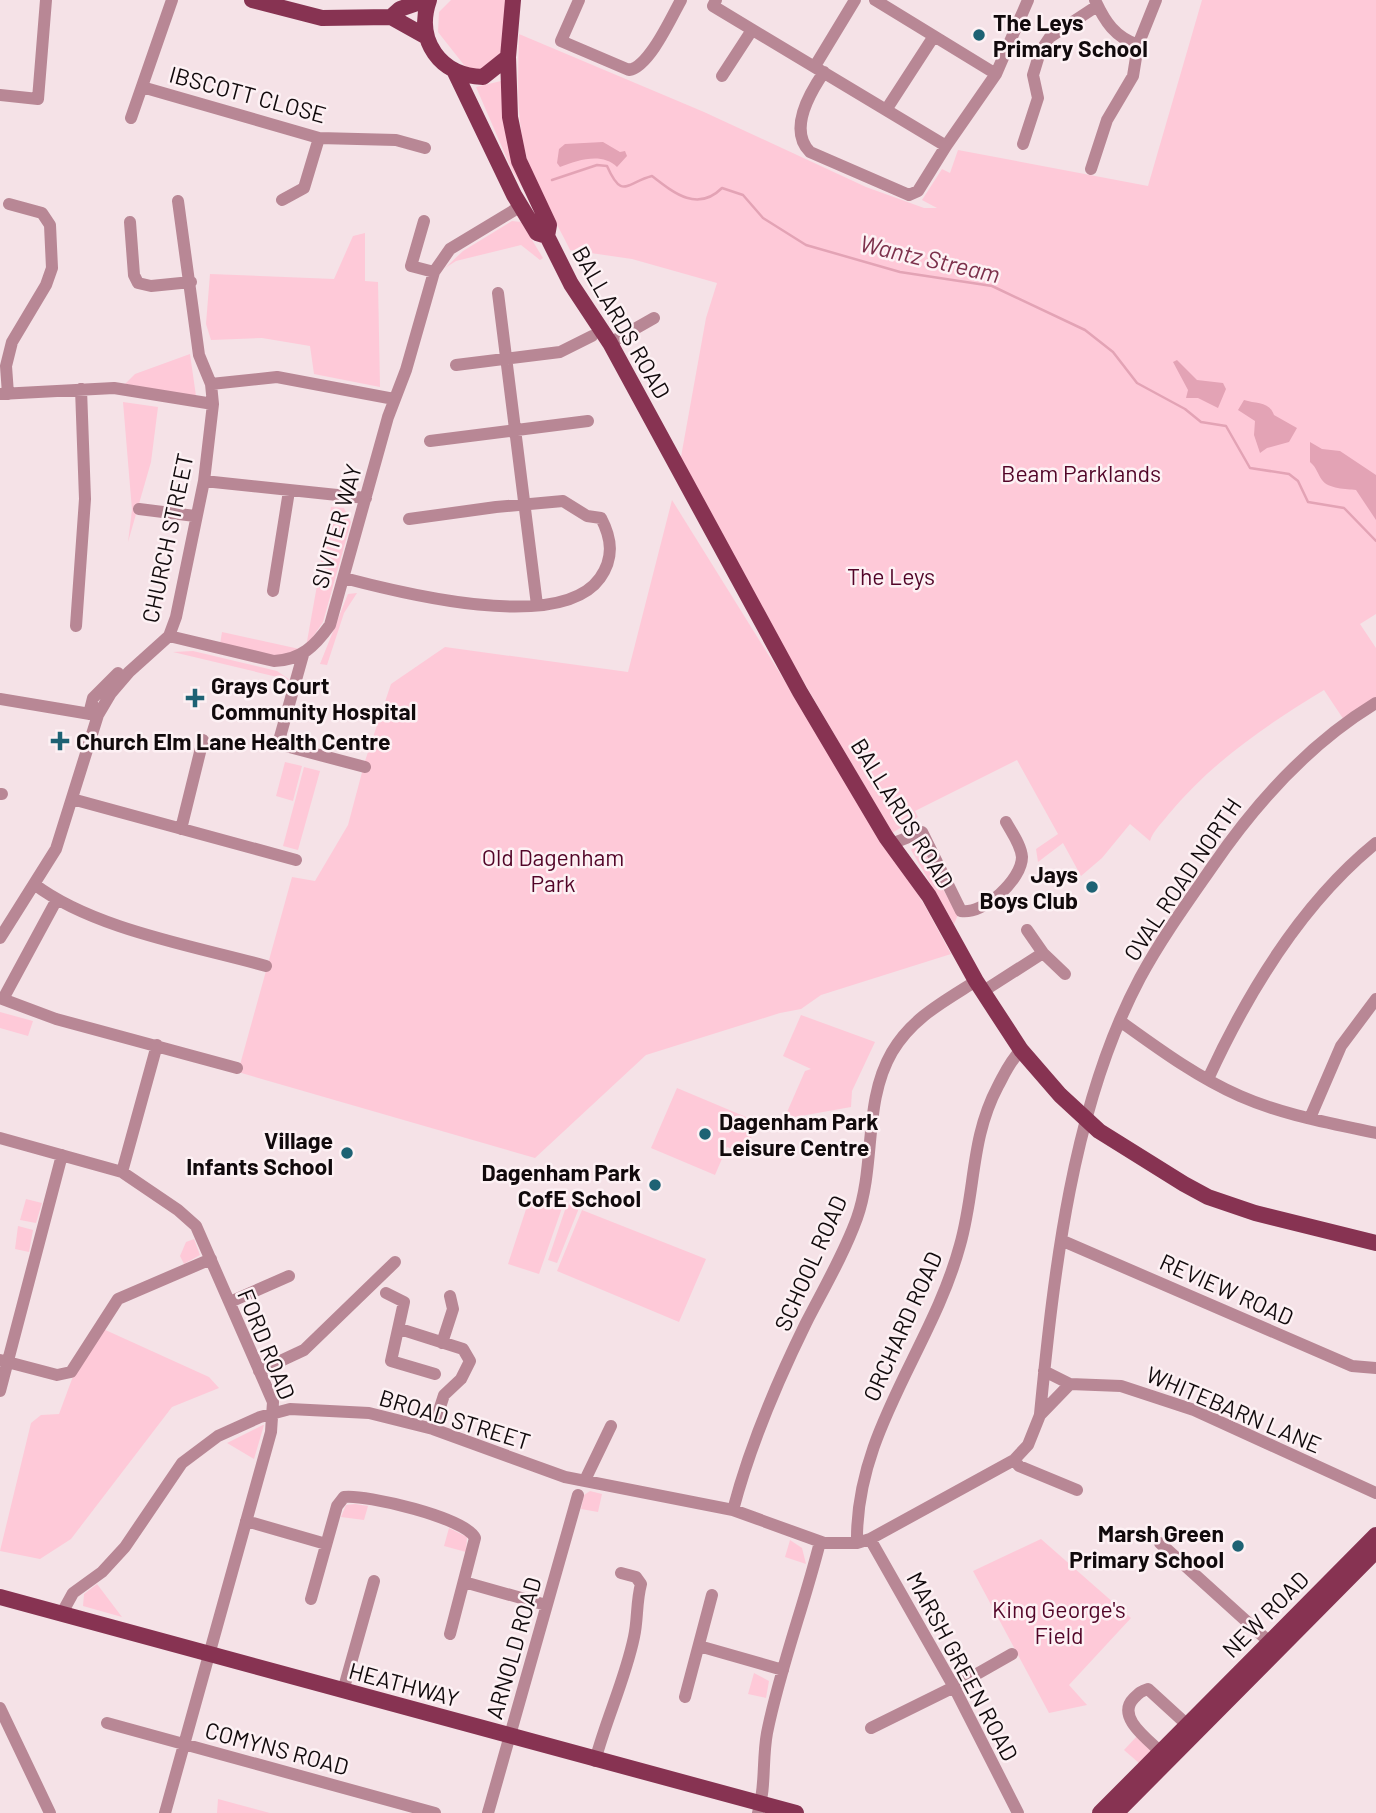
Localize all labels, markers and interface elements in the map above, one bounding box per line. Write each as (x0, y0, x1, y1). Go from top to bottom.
place label: The Leys Primary School (993, 8, 1148, 62)
marker: The Leys Primary School (971, 27, 987, 43)
street label: IBSCOTT CLOSE (166, 60, 330, 128)
water label: Wantz Stream (857, 228, 1003, 288)
street label: BALLARDS ROAD (567, 241, 677, 403)
street label: CHURCH STREET (135, 451, 199, 625)
park label: Beam Parklands (1001, 459, 1161, 487)
street label: SIVITER WAY (305, 461, 367, 591)
park label: The Leys (847, 562, 935, 590)
place label: Grays Court Community Hospital (211, 671, 416, 725)
marker: Grays Court Community Hospital (185, 688, 205, 708)
place label: Church Elm Lane Health Centre (76, 727, 390, 755)
marker: Church Elm Lane Health Centre (50, 731, 70, 751)
street label: BALLARDS ROAD (846, 733, 960, 893)
street label: OVAL ROAD NORTH (1117, 792, 1247, 966)
park label: Old Dagenham Park (482, 843, 624, 897)
place label: Jays Boys Club (980, 860, 1078, 914)
marker: Jays Boys Club (1084, 879, 1100, 895)
place label: Dagenham Park Leisure Centre (719, 1107, 879, 1161)
place label: Village Infants School (186, 1126, 333, 1180)
marker: Dagenham Park Leisure Centre (697, 1126, 713, 1142)
marker: Village Infants School (339, 1145, 355, 1161)
place label: Dagenham Park CofE School (481, 1158, 641, 1212)
marker: Dagenham Park CofE School (647, 1177, 663, 1193)
street label: SCHOOL ROAD (768, 1191, 852, 1335)
street label: ORCHARD ROAD (856, 1247, 948, 1405)
street label: REVIEW ROAD (1156, 1247, 1298, 1331)
street label: FORD ROAD (232, 1285, 302, 1403)
street label: WHITEBARN LANE (1142, 1360, 1326, 1458)
street label: BROAD STREET (376, 1383, 534, 1455)
place label: Marsh Green Primary School (1069, 1519, 1224, 1573)
marker: Marsh Green Primary School (1230, 1538, 1246, 1554)
street label: NEW ROAD (1216, 1565, 1314, 1663)
street label: MARSH GREEN ROAD (901, 1567, 1025, 1765)
street label: ARNOLD ROAD (479, 1574, 547, 1722)
park label: King George's Field (992, 1595, 1126, 1649)
street label: HEATHWAY (346, 1656, 462, 1712)
street label: COMYNS ROAD (202, 1715, 352, 1781)

